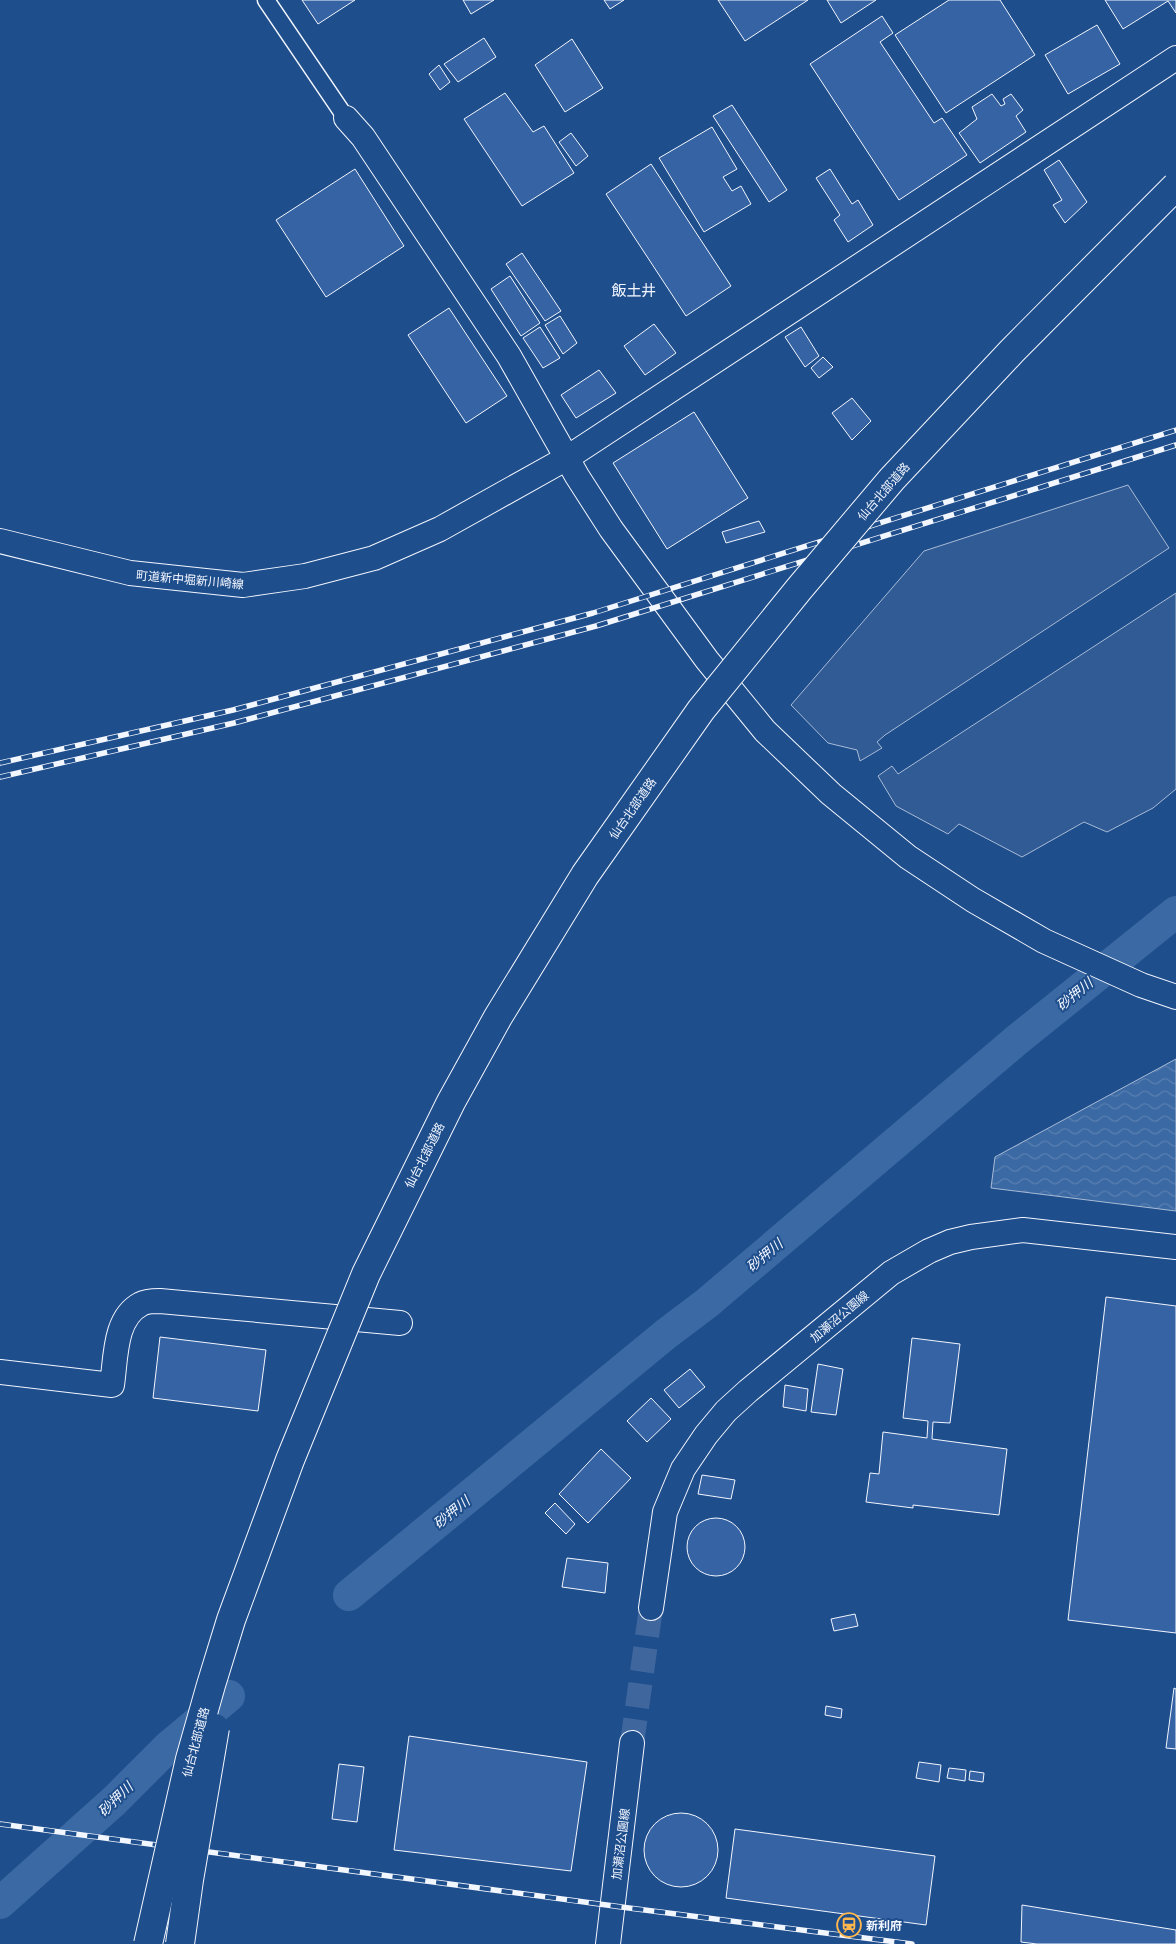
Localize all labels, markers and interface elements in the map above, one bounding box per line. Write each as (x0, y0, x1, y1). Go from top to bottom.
district label: 飯土井 (611, 280, 657, 300)
street label: 仙台北部道路 (853, 459, 913, 523)
street label: 町道新中堀新川崎線 (136, 566, 244, 592)
street label: 仙台北部道路 (605, 774, 659, 842)
water label: 砂押川 (1052, 972, 1098, 1015)
street label: 仙台北部道路 (401, 1119, 447, 1191)
water label: 砂押川 (742, 1233, 788, 1276)
street label: 加瀬沼公園線 (806, 1287, 872, 1345)
water label: 砂押川 (429, 1490, 475, 1533)
street label: 仙台北部道路 (178, 1705, 212, 1779)
water label: 砂押川 (93, 1776, 138, 1820)
street label: 加瀬沼公園線 (608, 1807, 632, 1881)
station icon: 新利府 (836, 1912, 862, 1938)
place label: 新利府 (866, 1917, 902, 1933)

